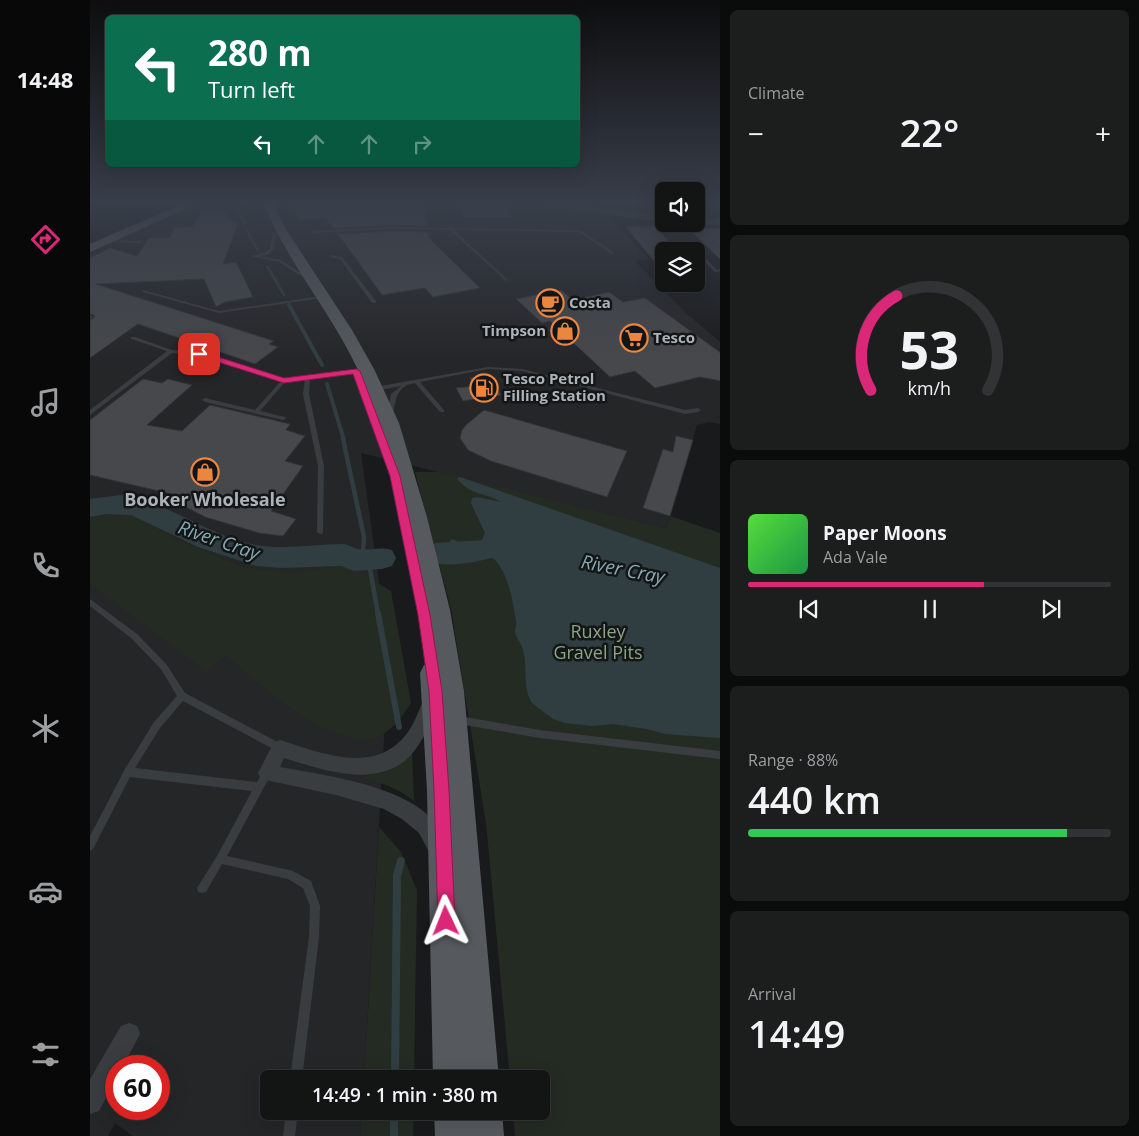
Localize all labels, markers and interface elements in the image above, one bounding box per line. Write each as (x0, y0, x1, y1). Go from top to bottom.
text: 280 m (208, 29, 312, 76)
icon: left (125, 35, 190, 100)
text: 14:48 (17, 64, 73, 94)
text: Turn left (208, 74, 295, 104)
text: Climate (748, 82, 805, 104)
text: 22° (900, 106, 959, 158)
text: − (748, 114, 764, 152)
text: + (1095, 114, 1111, 152)
icon: left (249, 130, 277, 158)
icon: ahead (302, 130, 330, 158)
icon: ahead (355, 130, 383, 158)
icon: right (408, 130, 436, 158)
map controls (655, 182, 705, 292)
button: sound (655, 182, 705, 232)
icon: directions (28, 222, 63, 257)
button: layers (655, 242, 705, 292)
cafe icon: Costa (535, 288, 565, 318)
place label: Costa (569, 292, 611, 312)
text: 53 (900, 313, 959, 384)
shop icon: Timpson (550, 316, 580, 346)
place label: Timpson (482, 320, 546, 340)
supermarket icon: Tesco (619, 323, 649, 353)
place label: Tesco (653, 327, 695, 347)
pin (178, 333, 220, 375)
icon: arrive (185, 340, 213, 368)
place label: Tesco Petrol Filling Station (503, 368, 606, 405)
fuel station icon: Tesco Petrol Filling Station (469, 373, 499, 403)
text: km/h (908, 376, 951, 400)
icon: music (28, 385, 63, 420)
shop icon: Booker Wholesale (190, 457, 220, 487)
place label: Booker Wholesale (124, 487, 286, 511)
water label: River Cray (175, 514, 264, 566)
text: Paper Moons (823, 520, 947, 546)
text: Ada Vale (823, 546, 887, 568)
icon: phone (28, 548, 63, 583)
water label: River Cray (579, 548, 668, 590)
icon: previous (795, 595, 823, 623)
icon: pause (916, 595, 944, 623)
icon: next (1037, 595, 1065, 623)
park label: Ruxley Gravel Pits (553, 619, 643, 664)
icon: climate (28, 711, 63, 746)
text: Range · 88% (748, 749, 838, 771)
text: 440 km (748, 773, 881, 825)
icon: car (28, 874, 63, 909)
position arrow (419, 894, 471, 946)
text: Arrival (748, 983, 796, 1005)
text: 14:49 (748, 1007, 845, 1059)
icon: filters (28, 1037, 63, 1072)
speed limit sign: 60 (105, 1055, 170, 1120)
text: 14:49 · 1 min · 380 m (312, 1082, 498, 1108)

